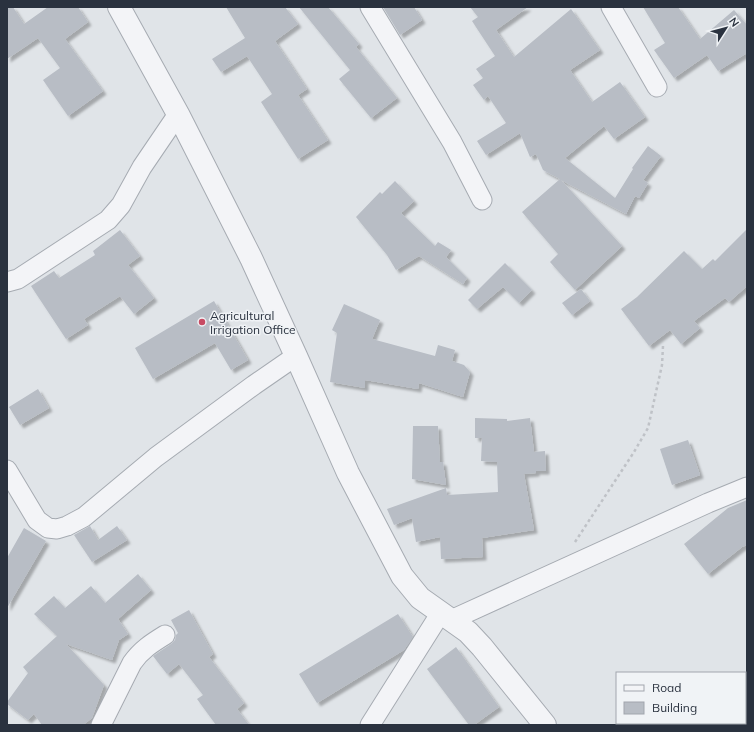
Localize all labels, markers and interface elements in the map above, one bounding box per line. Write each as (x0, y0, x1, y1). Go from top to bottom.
north arrow (706, 8, 746, 48)
text: N (726, 15, 742, 30)
place label: Agricultural Irrigation Office (210, 308, 296, 337)
marker: Agricultural Irrigation Office (197, 317, 207, 327)
legend (616, 672, 746, 724)
text: Road (652, 680, 681, 695)
text: Building (652, 700, 697, 715)

